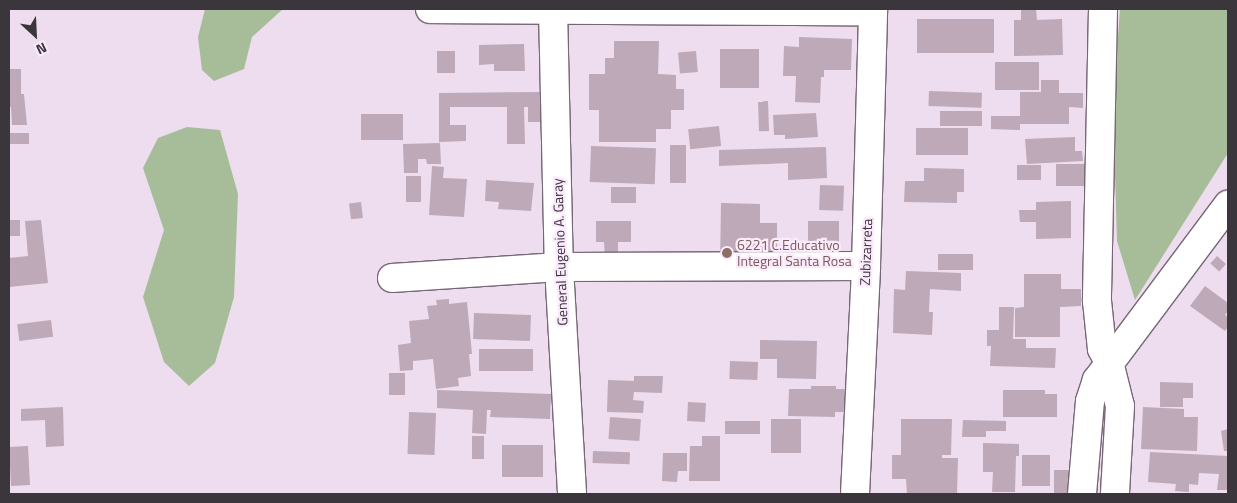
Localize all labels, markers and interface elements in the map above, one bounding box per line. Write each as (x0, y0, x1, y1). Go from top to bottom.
north arrow (10, 10, 60, 60)
text: N (33, 37, 50, 61)
street label: General Eugenio A. Garay (549, 178, 571, 326)
street label: Zubizarreta (856, 218, 876, 286)
place label: 6221 C.Educativo Integral Santa Rosa (737, 237, 852, 270)
marker: 6221 C.Educativo Integral Santa Rosa (721, 247, 733, 259)

